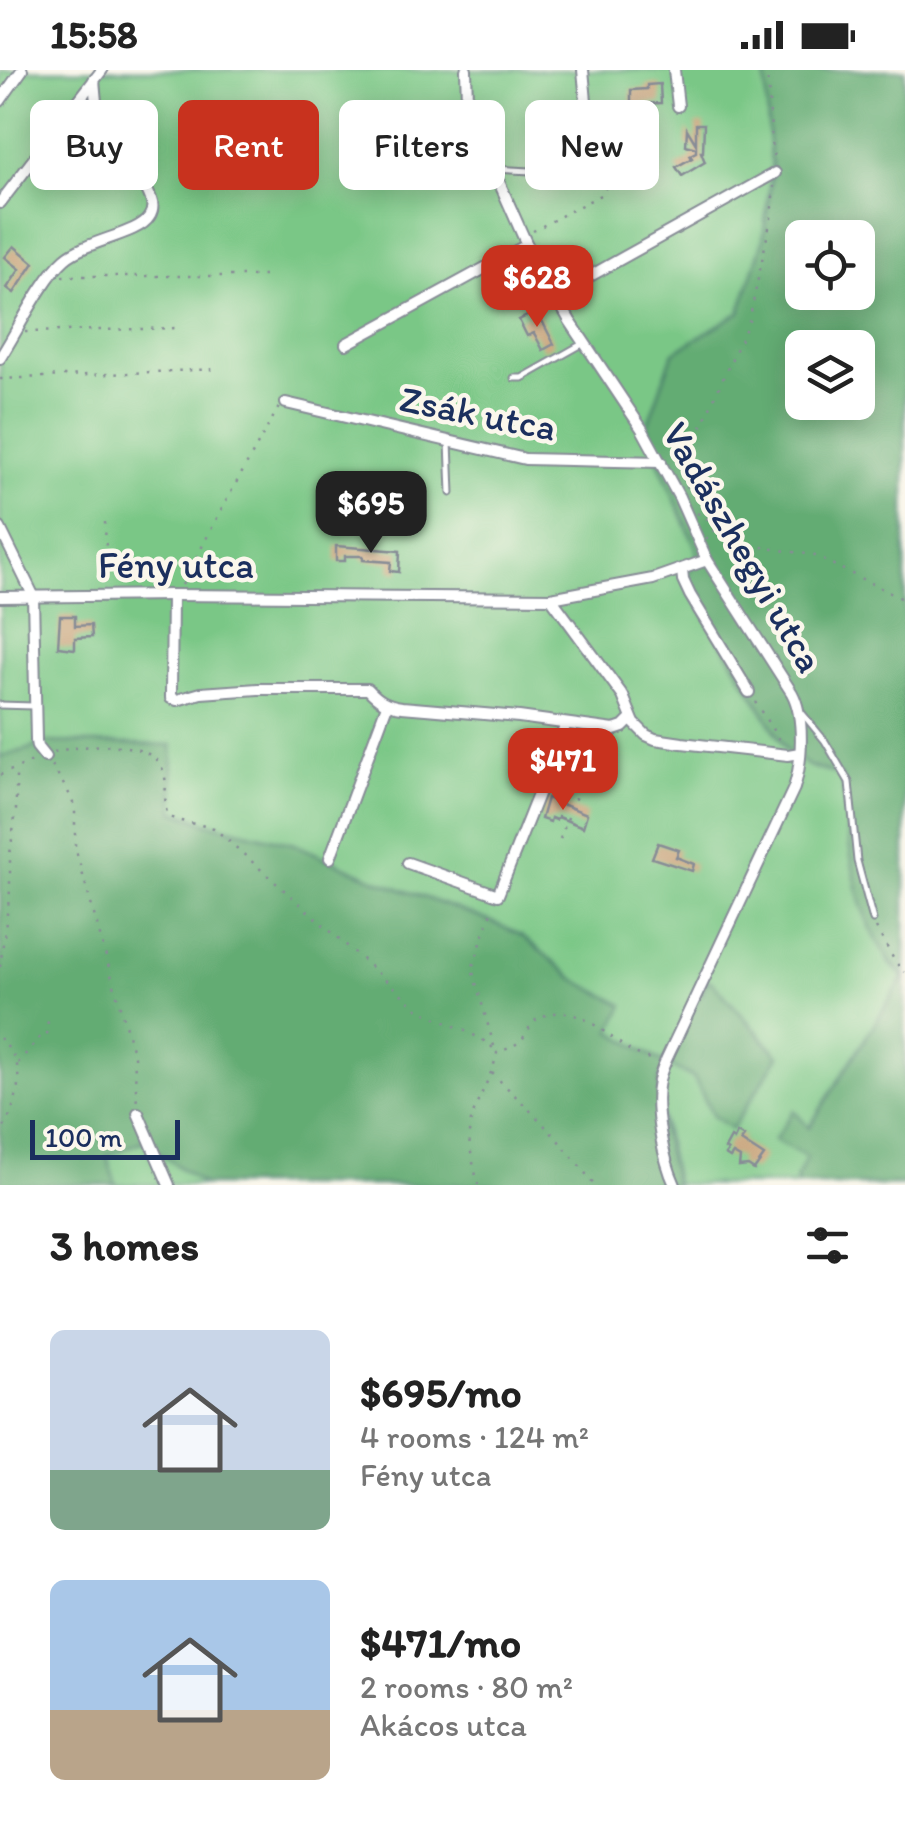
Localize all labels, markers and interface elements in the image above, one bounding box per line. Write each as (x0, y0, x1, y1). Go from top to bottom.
text: 15:58 (50, 12, 138, 58)
chip: Buy (30, 100, 158, 190)
chip: Rent (178, 100, 319, 190)
chip: Filters (339, 100, 505, 190)
chip: New (525, 100, 659, 190)
map controls (785, 220, 875, 420)
button: locate (785, 220, 875, 310)
pin: $628 (478, 245, 596, 330)
text: $628 (503, 258, 571, 296)
button: layers (785, 330, 875, 420)
street label: Zsák utca (396, 375, 560, 451)
street label: Vadászhegyi utca (653, 414, 833, 680)
pin: $695 (312, 471, 430, 556)
text: $695 (338, 484, 404, 522)
street label: Fény utca (98, 542, 254, 588)
pin: $471 (504, 728, 622, 813)
text: $471 (530, 741, 596, 779)
scale bar (30, 1115, 180, 1160)
text: 100 m (45, 1120, 122, 1154)
icon: filters (800, 1218, 855, 1273)
text: 3 homes (50, 1220, 199, 1271)
text: $695/mo (360, 1367, 522, 1418)
icon: home (130, 1370, 250, 1490)
text: 4 rooms · 124 m² (360, 1418, 589, 1456)
text: Fény utca (360, 1456, 491, 1494)
text: $471/mo (360, 1617, 521, 1668)
icon: home (130, 1620, 250, 1740)
text: 2 rooms · 80 m² (360, 1668, 573, 1706)
text: Akácos utca (360, 1706, 527, 1744)

